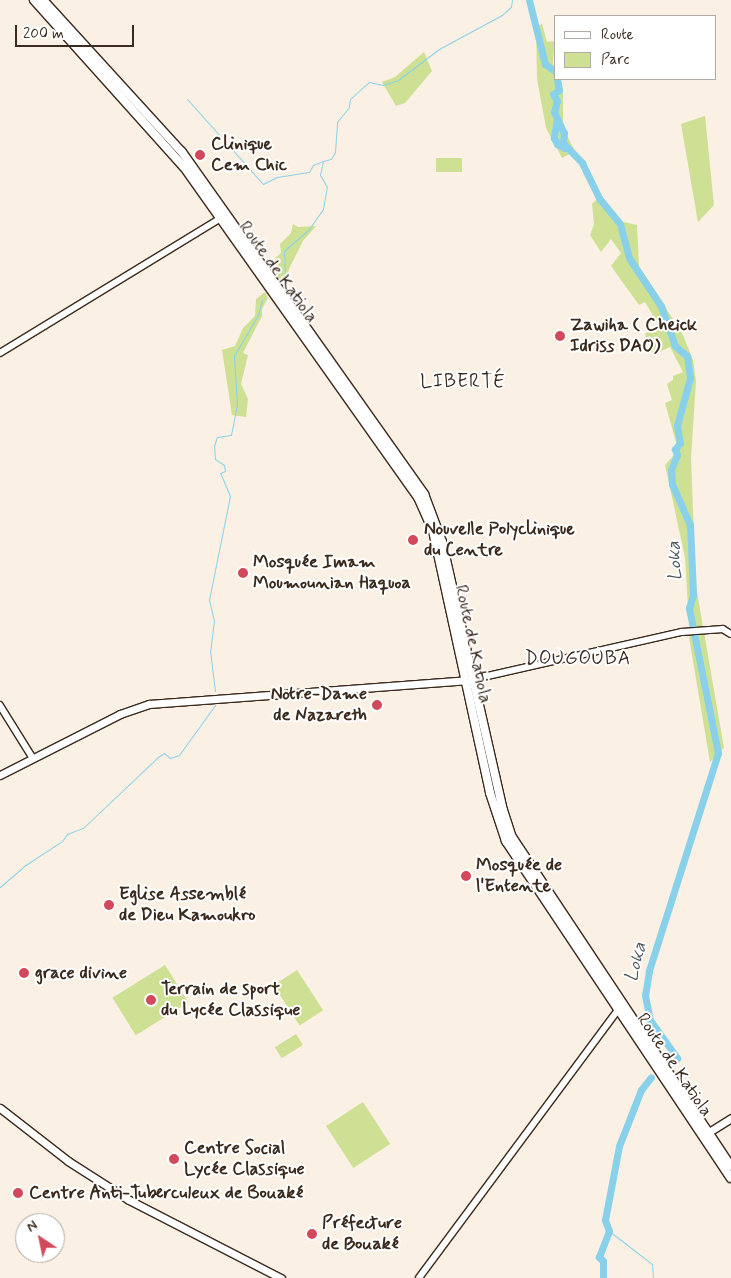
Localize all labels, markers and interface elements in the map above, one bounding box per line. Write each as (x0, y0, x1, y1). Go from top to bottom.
scale bar (18, 15, 136, 47)
legend (554, 15, 716, 80)
text: 200 m (23, 24, 64, 44)
text: Route (601, 25, 634, 45)
text: Parc (601, 50, 629, 70)
place label: Clinique Cem Chic (211, 134, 288, 176)
marker: Clinique Cem Chic (193, 148, 207, 162)
street label: Route de Katiola (234, 217, 322, 327)
place label: Zawiha ( Cheick Idriss DAO) (570, 315, 697, 358)
marker: Zawiha ( Cheick Idriss DAO) (554, 330, 566, 342)
district label: LIBERTÉ (418, 371, 508, 393)
place label: Nouvelle Polyclinique du Centre (424, 519, 573, 562)
marker: Nouvelle Polyclinique du Centre (406, 533, 420, 547)
water label: Loka (663, 541, 687, 581)
place label: Mosquée Imam Moumounian Haquoa (253, 552, 412, 594)
marker: Mosquée Imam Moumounian Haquoa (237, 567, 249, 579)
street label: Route de Katiola (450, 583, 496, 705)
district label: DOUGOUBA (524, 648, 632, 670)
place label: Notre-Dame de Nazareth (271, 684, 367, 726)
marker: Notre-Dame de Nazareth (371, 699, 383, 711)
place label: Mosquée de l'Entente (476, 855, 563, 898)
marker: Mosquée de l'Entente (460, 870, 472, 882)
place label: Eglise Assemblé de Dieu Kamoukro (119, 884, 260, 926)
marker: Eglise Assemblé de Dieu Kamoukro (103, 899, 115, 911)
water label: Loka (620, 940, 652, 984)
place label: grace divine (35, 962, 127, 984)
marker: grace divine (17, 966, 31, 980)
place label: Terrain de sport du Lycée Classique (161, 979, 305, 1022)
marker: Terrain de sport du Lycée Classique (145, 994, 157, 1006)
street label: Route de Katiola (632, 1009, 716, 1121)
place label: Centre Social Lycée Classique (184, 1138, 307, 1180)
marker: Centre Social Lycée Classique (168, 1153, 180, 1165)
place label: Centre Anti-Tuberculeux de Bouaké (29, 1182, 300, 1204)
marker: Centre Anti-Tuberculeux de Bouaké (11, 1186, 25, 1200)
north arrow (15, 1213, 65, 1263)
place label: Préfecture de Bouaké (322, 1213, 402, 1256)
text: N (23, 1216, 41, 1236)
marker: Préfecture de Bouaké (306, 1228, 318, 1240)

